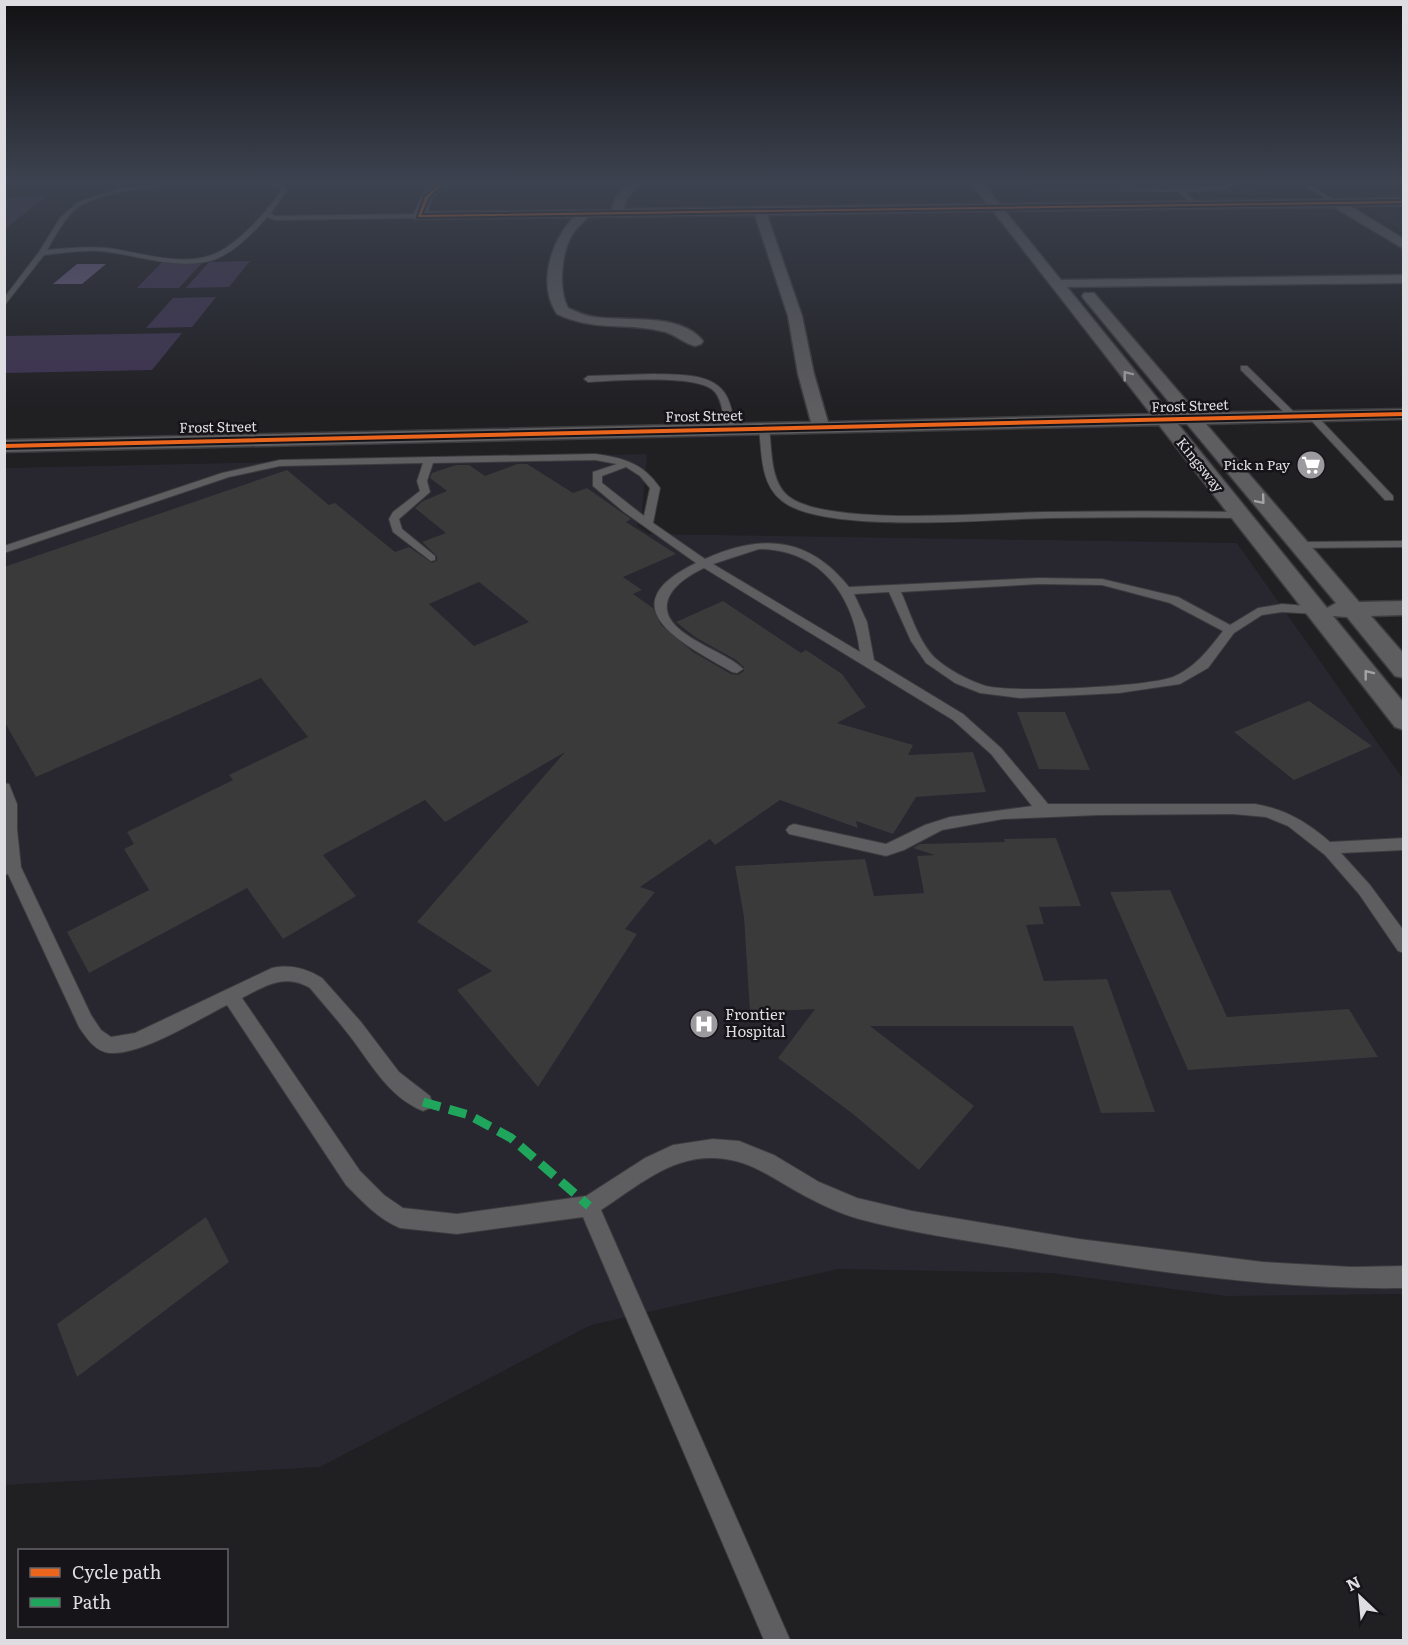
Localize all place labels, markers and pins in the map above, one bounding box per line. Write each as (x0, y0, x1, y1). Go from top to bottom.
supermarket icon: Pick n Pay (1295, 449, 1327, 481)
place label: Pick n Pay (1223, 454, 1291, 474)
place label: Frontier Hospital (725, 1002, 786, 1042)
hospital icon: Frontier Hospital (688, 1008, 720, 1040)

